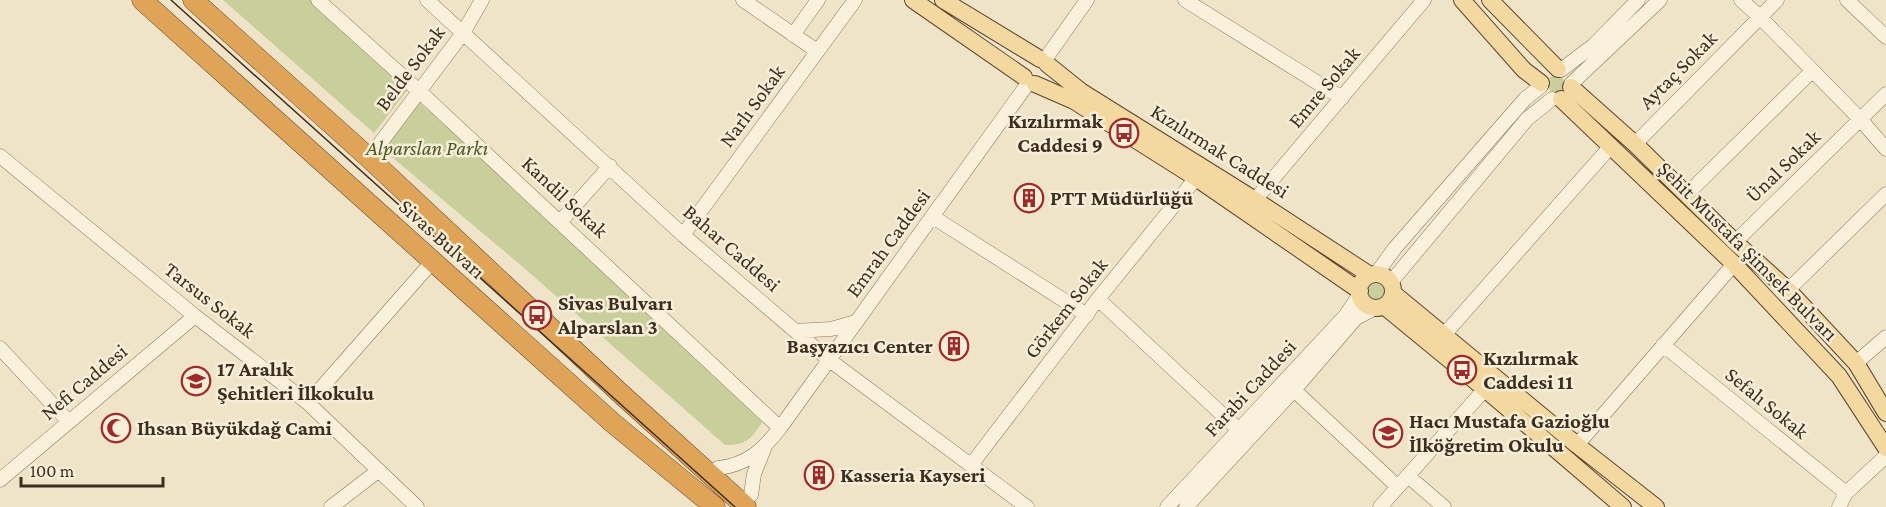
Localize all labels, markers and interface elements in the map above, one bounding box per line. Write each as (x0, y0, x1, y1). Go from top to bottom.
street label: Belde Sokak (370, 21, 450, 115)
street label: Aytaç Sokak (1634, 26, 1722, 114)
street label: Emre Sokak (1283, 42, 1365, 132)
street label: Narlı Sokak (714, 60, 790, 152)
street label: Kızılırmak Caddesi (1147, 99, 1294, 203)
place label: Kızılırmak Caddesi 9 (1008, 109, 1104, 157)
bus stop icon: Kızılırmak Caddesi 9 (1108, 117, 1140, 149)
street label: Ünal Sokak (1741, 125, 1825, 207)
park label: Alparslan Parkı (365, 136, 488, 160)
street label: Kandil Sokak (517, 151, 613, 243)
street label: Şehit Mustafa Şimsek Bulvarı (1653, 156, 1843, 346)
building icon: PTT Müdürlüğü (1013, 182, 1045, 214)
street label: Emrah Caddesi (841, 184, 935, 302)
place label: PTT Müdürlüğü (1050, 186, 1193, 210)
street label: Sivas Bulvarı (394, 194, 490, 284)
street label: Bahar Caddesi (679, 199, 786, 297)
street label: Görkem Sokak (1019, 253, 1113, 363)
street label: Tarsus Sokak (160, 257, 260, 343)
place label: Sivas Bulvarı Alparslan 3 (557, 291, 672, 339)
bus stop icon: Sivas Bulvarı Alparslan 3 (521, 299, 553, 331)
building icon: Başyazıcı Center (938, 330, 970, 362)
place label: Başyazıcı Center (787, 334, 934, 358)
street label: Farabi Caddesi (1199, 334, 1301, 441)
street label: Nefi Caddesi (36, 339, 132, 425)
place label: Kızılırmak Caddesi 11 (1483, 346, 1579, 394)
bus stop icon: Kızılırmak Caddesi 11 (1446, 354, 1478, 386)
place label: 17 Aralık Şehitleri İlkokulu (217, 357, 374, 405)
street label: Sefalı Sokak (1721, 362, 1813, 444)
school or university icon: 17 Aralık Şehitleri İlkokulu (180, 365, 212, 397)
place label: Hacı Mustafa Gazioğlu İlköğretim Okulu (1409, 409, 1610, 457)
mosque icon: Ihsan Büyükdağ Cami (100, 412, 132, 444)
place label: Ihsan Büyükdağ Cami (137, 416, 332, 440)
school or university icon: Hacı Mustafa Gazioğlu İlköğretim Okulu (1372, 417, 1404, 449)
scale bar (21, 450, 164, 488)
building icon: Kasseria Kayseri (803, 459, 835, 491)
text: 100 m (30, 461, 75, 481)
place label: Kasseria Kayseri (840, 463, 985, 487)

